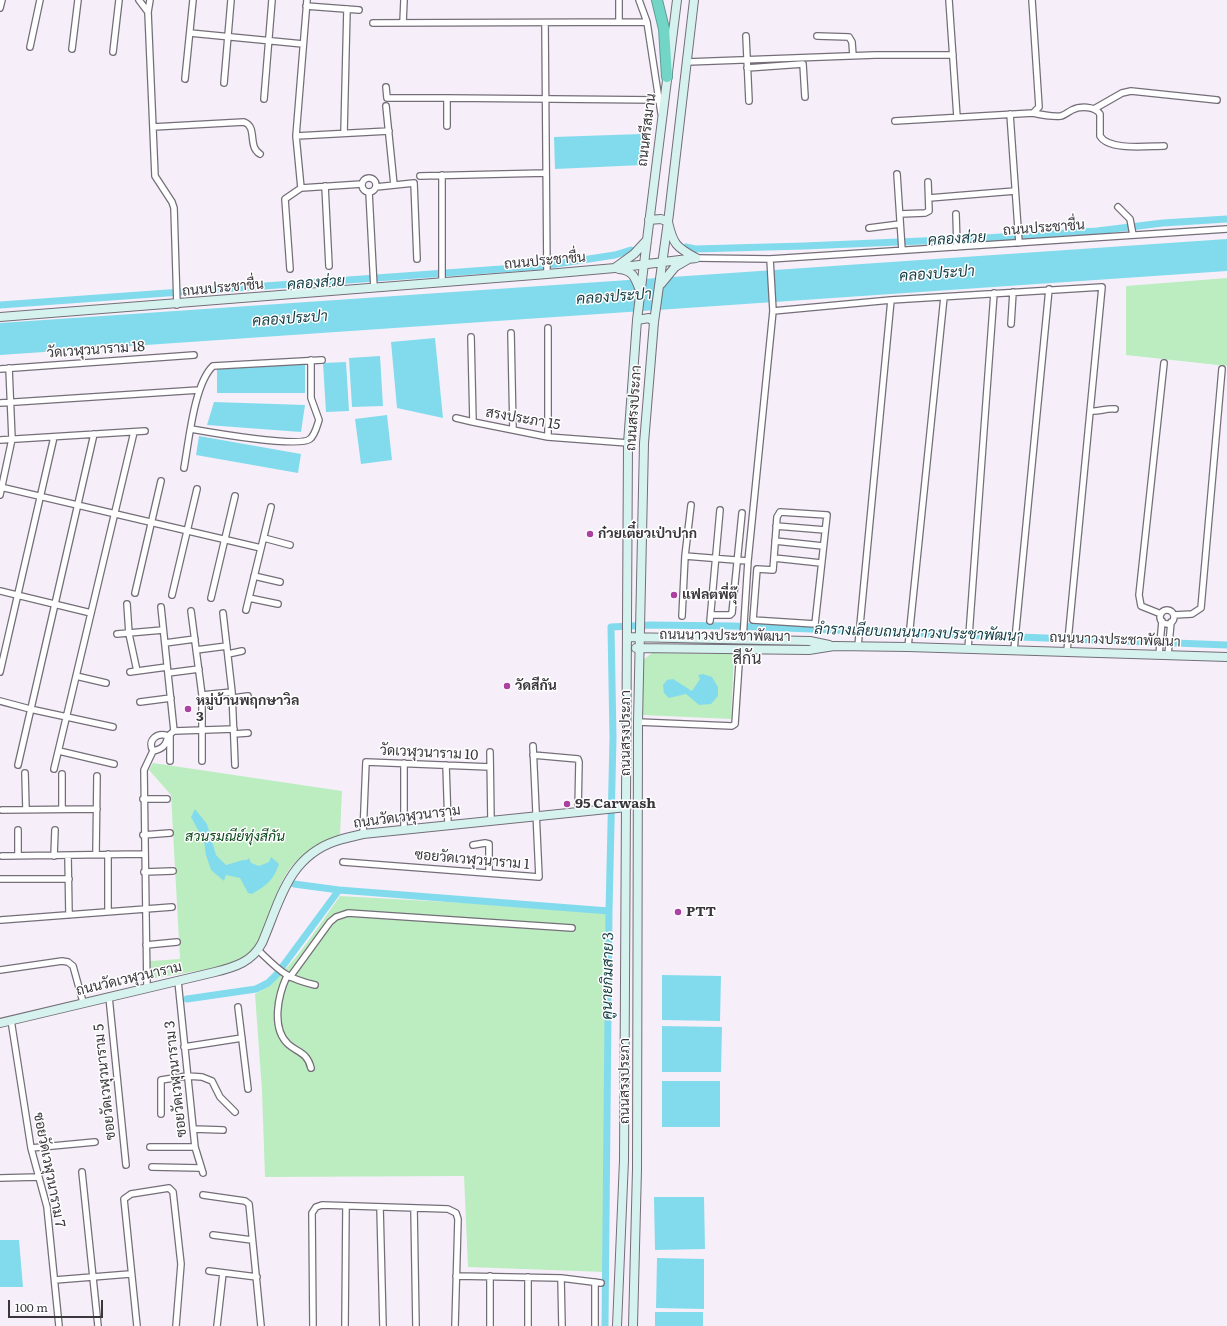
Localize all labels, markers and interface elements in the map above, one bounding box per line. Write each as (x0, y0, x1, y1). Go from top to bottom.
street label: ถนนศรีสมาน (634, 92, 660, 168)
street label: ถนนประชาชื่น (1002, 217, 1086, 239)
water label: คลองส่วย (927, 228, 987, 250)
street label: ถนนประชาชื่น (503, 249, 587, 273)
water label: คลองประปา (899, 262, 975, 286)
water label: คลองส่วย (286, 272, 346, 294)
street label: ถนนประชาชื่น (181, 276, 265, 300)
water label: คลองประปา (576, 285, 652, 309)
water label: คลองประปา (252, 307, 328, 331)
street label: วัดเวฬุวนาราม 18 (46, 338, 146, 362)
street label: ถนนสรงประภา (623, 364, 645, 452)
street label: สรงประภา 15 (484, 404, 562, 434)
place label: ก๋วยเตี๋ยวเป่าปาก (598, 526, 697, 542)
marker: ก๋วยเตี๋ยวเป่าปาก (585, 529, 595, 539)
place label: แฟลตพี่ตุ๊ (682, 587, 737, 603)
marker: แฟลตพี่ตุ๊ (669, 590, 679, 600)
water label: ลำรางเลียบถนนนาวงประชาพัฒนา (814, 620, 1024, 646)
street label: ถนนนาวงประชาพัฒนา (659, 626, 791, 646)
street label: ถนนนาวงประชาพัฒนา (1049, 629, 1181, 651)
district label: สีกัน (733, 649, 761, 669)
place label: วัดสีกัน (515, 678, 557, 694)
marker: วัดสีกัน (502, 681, 512, 691)
street label: ถนนสรงประภา (618, 690, 634, 776)
place label: หมู่บ้านพฤกษาวิล 3 (196, 693, 299, 726)
marker: หมู่บ้านพฤกษาวิล 3 (183, 704, 193, 714)
street label: วัดเวฬุวนาราม 10 (379, 742, 479, 764)
place label: 95 Carwash (575, 796, 656, 812)
marker: 95 Carwash (562, 799, 572, 809)
street label: ถนนวัดเวฬุวนาราม (352, 802, 462, 832)
park label: สวนรมณีย์ทุ่งสีกัน (185, 829, 285, 845)
street label: ซอยวัดเวฬุวนาราม 1 (414, 847, 530, 873)
place label: PTT (686, 904, 716, 920)
marker: PTT (673, 907, 683, 917)
water label: คูนายกิมสาย 3 (598, 932, 618, 1020)
street label: ถนนวัดเวฬุวนาราม (74, 959, 184, 999)
street label: ซอยวัดเวฬุวนาราม 3 (162, 1020, 190, 1138)
street label: ซอยวัดเวฬุวนาราม 5 (91, 1023, 119, 1141)
street label: ถนนสรงประภา (617, 1038, 633, 1124)
street label: ซอยวัดเวฬุวนาราม 7 (30, 1111, 68, 1229)
scale bar (10, 1292, 105, 1318)
text: 100 m (15, 1298, 48, 1316)

